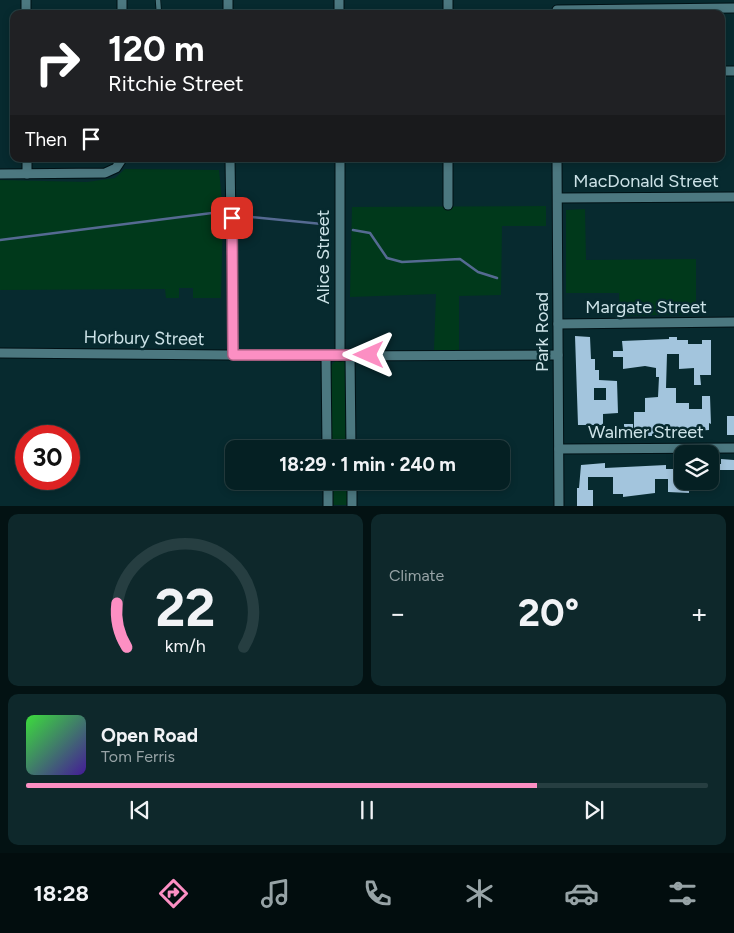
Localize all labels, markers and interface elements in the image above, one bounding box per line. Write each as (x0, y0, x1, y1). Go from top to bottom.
text: 120 m (108, 28, 205, 70)
icon: right (25, 30, 90, 95)
text: Ritchie Street (108, 70, 243, 97)
icon: arrive (77, 125, 105, 153)
text: Then (25, 128, 67, 151)
street label: MacDonald Street (573, 170, 719, 192)
pin (211, 197, 253, 239)
icon: arrive (218, 204, 246, 232)
street label: Alice Street (312, 209, 334, 304)
street label: Park Road (531, 292, 553, 372)
street label: Margate Street (585, 296, 707, 318)
street label: Horbury Street (83, 326, 205, 350)
position arrow (342, 328, 394, 380)
street label: Walmer Street (588, 421, 704, 443)
speed limit sign: 30 (15, 425, 80, 490)
map controls (674, 445, 719, 490)
button: layers (674, 445, 719, 490)
text: 18:29 · 1 min · 240 m (279, 453, 456, 476)
text: Climate (389, 566, 444, 585)
text: 22 (155, 577, 216, 639)
text: 20° (518, 590, 579, 636)
text: − (389, 596, 406, 630)
text: + (691, 596, 708, 630)
text: km/h (165, 635, 206, 656)
text: Open Road (101, 724, 198, 747)
text: Tom Ferris (101, 747, 175, 766)
icon: previous (126, 796, 154, 824)
icon: pause (353, 796, 381, 824)
icon: next (580, 796, 608, 824)
icon: directions (156, 876, 191, 911)
icon: music (258, 876, 293, 911)
icon: phone (360, 876, 395, 911)
icon: climate (462, 876, 497, 911)
icon: car (564, 876, 599, 911)
icon: filters (665, 876, 700, 911)
text: 18:28 (33, 880, 89, 907)

